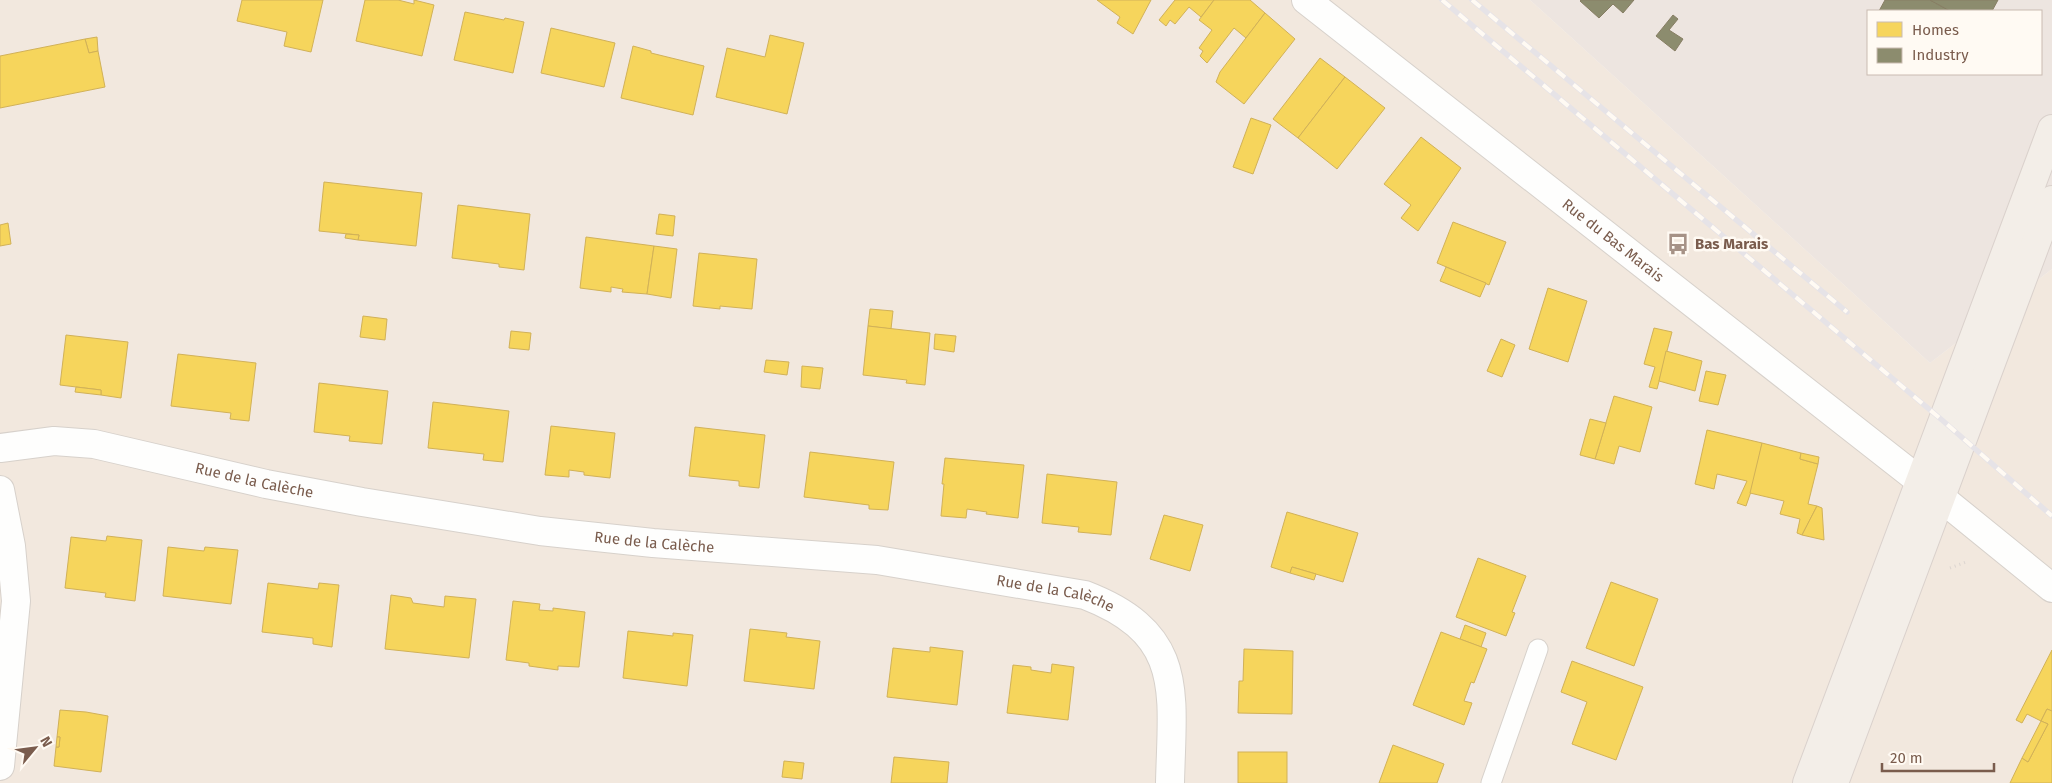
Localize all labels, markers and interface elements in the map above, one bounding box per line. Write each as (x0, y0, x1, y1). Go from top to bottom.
legend (1867, 10, 2042, 75)
text: Homes (1912, 21, 1959, 39)
text: Industry (1912, 46, 1969, 64)
street label: Rue du Bas Marais (1559, 195, 1668, 286)
bus stop icon: Bas Marais (1665, 231, 1691, 257)
place label: Bas Marais (1695, 235, 1768, 253)
street label: Rue de la Calèche (193, 459, 315, 502)
street label: Rue de la Calèche (593, 528, 715, 557)
street label: Rue de la Calèche (995, 571, 1117, 616)
north arrow (10, 723, 60, 773)
text: N (36, 734, 56, 750)
scale bar (1882, 740, 1994, 772)
text: 20 m (1890, 749, 1923, 767)

